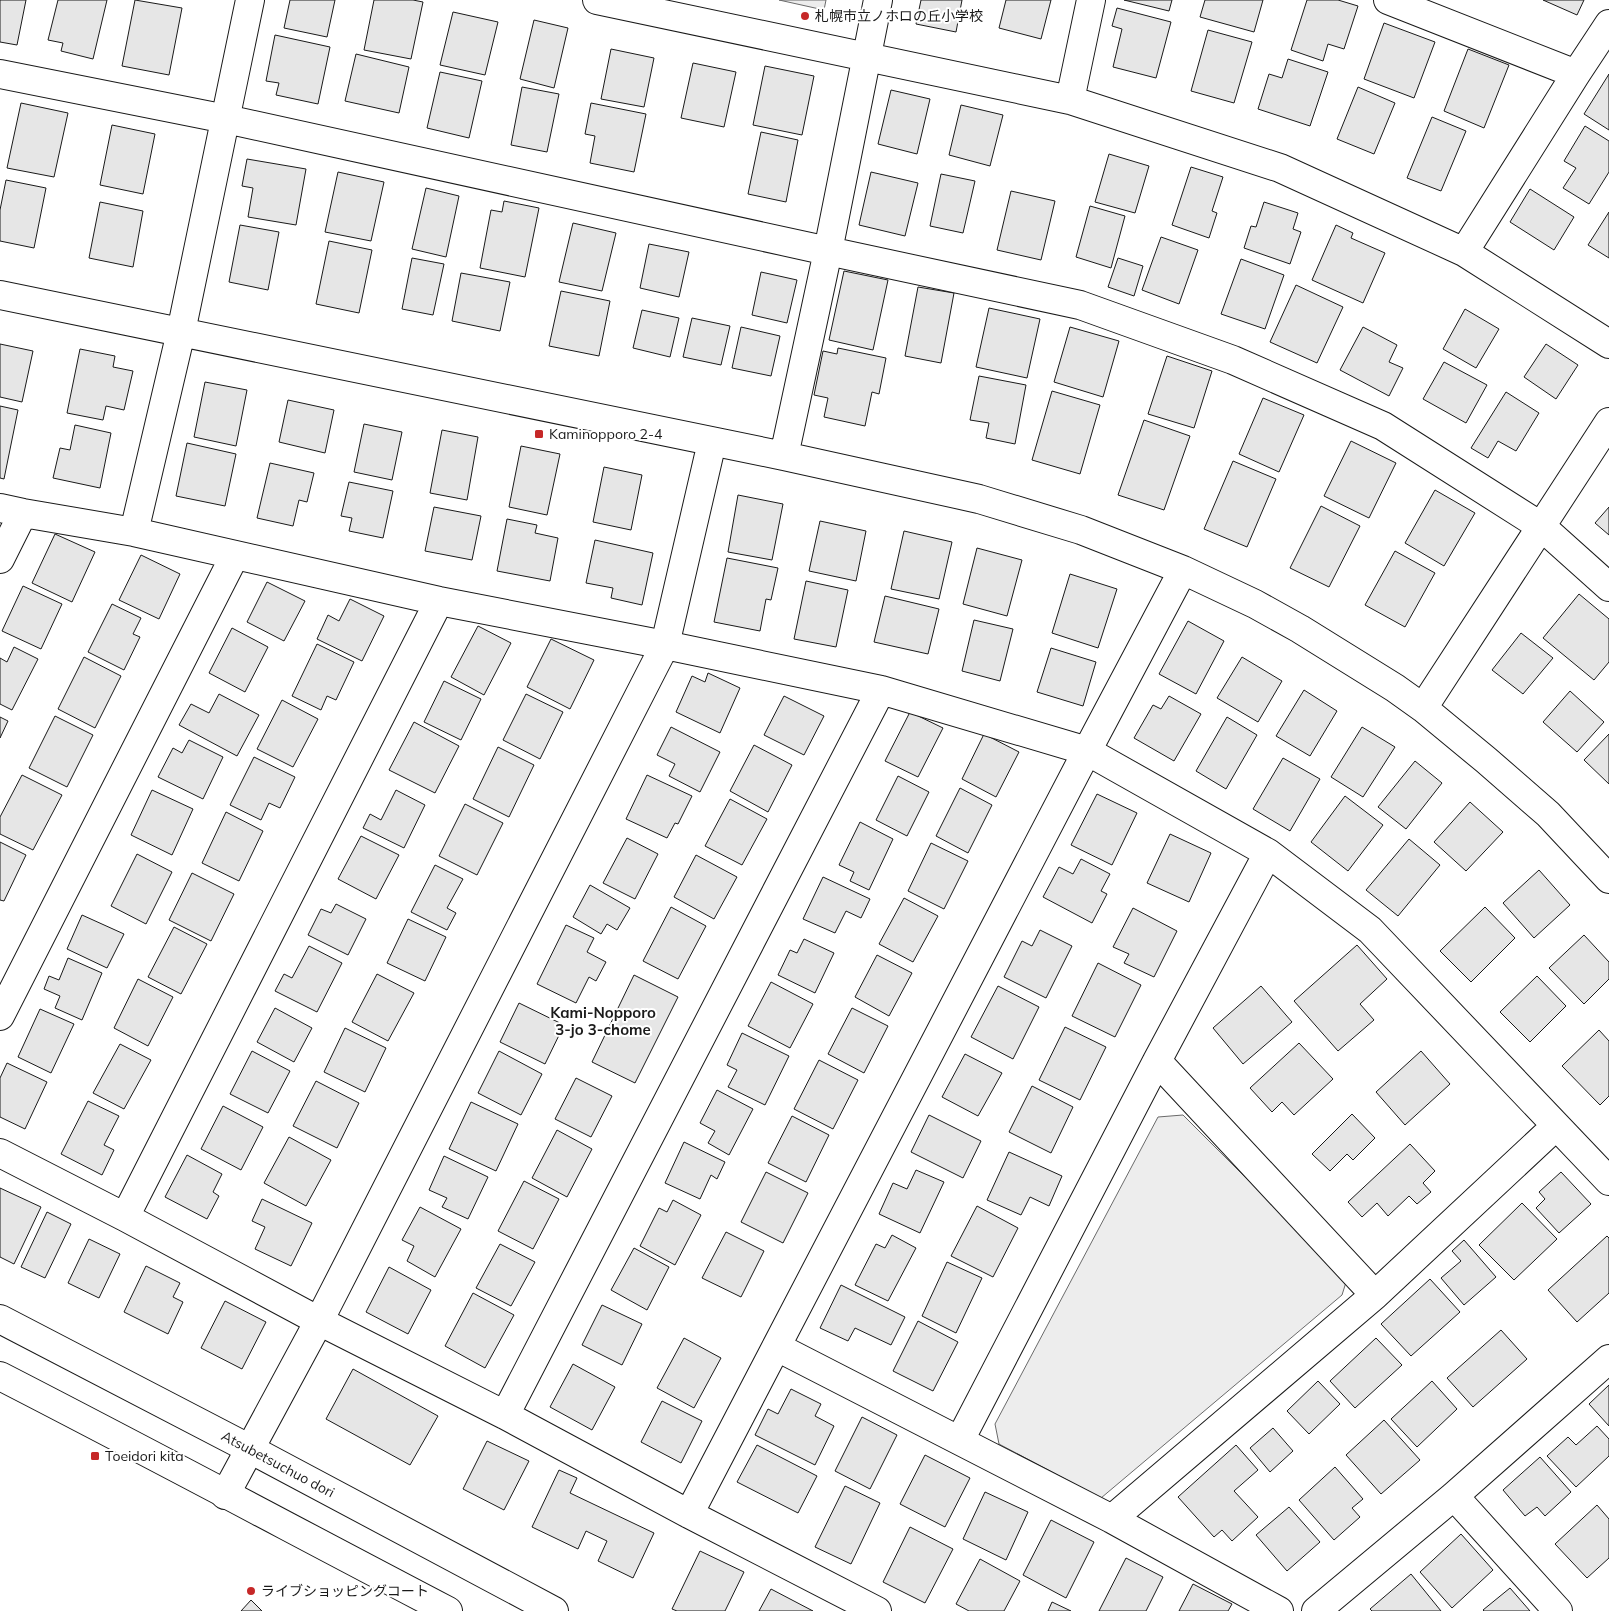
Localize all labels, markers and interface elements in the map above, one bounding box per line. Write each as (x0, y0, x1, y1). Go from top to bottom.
place label: 札幌市立ノホロの丘小学校 (815, 7, 983, 25)
marker: 札幌市立ノホロの丘小学校 (799, 10, 811, 22)
place label: Kaminopporo 2-4 (549, 425, 663, 443)
marker: Kaminopporo 2-4 (533, 428, 545, 440)
district label: Kami-Nopporo 3-jo 3-chome (550, 1003, 656, 1039)
street label: Atsubetsuchuo dori (218, 1427, 338, 1501)
place label: Toeidori kita (105, 1447, 184, 1465)
marker: Toeidori kita (89, 1450, 101, 1462)
place label: ライブショッピングコート (261, 1582, 429, 1600)
marker: ライブショッピングコート (245, 1585, 257, 1597)

